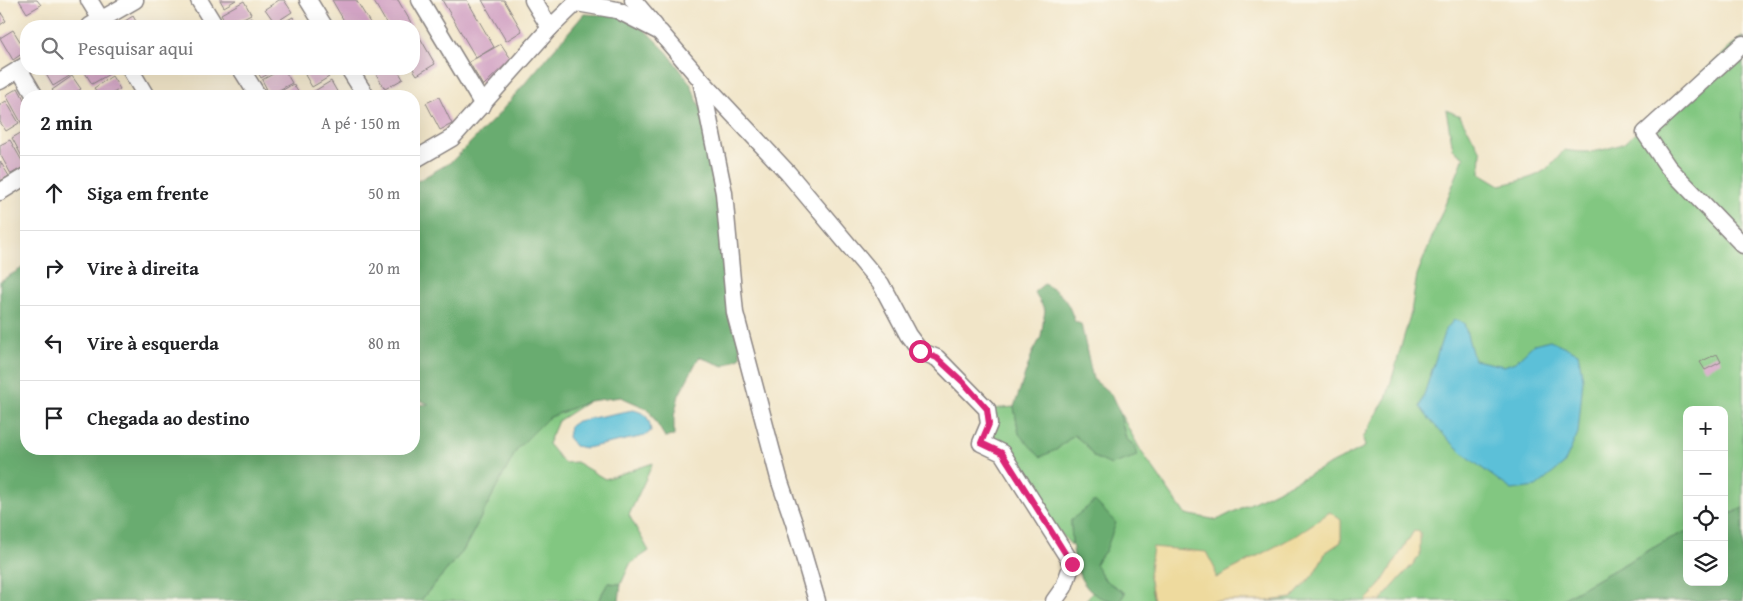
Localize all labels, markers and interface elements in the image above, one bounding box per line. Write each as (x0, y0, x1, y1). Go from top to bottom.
search box (20, 20, 420, 75)
icon: search (38, 34, 66, 62)
text: Pesquisar aqui (78, 34, 193, 62)
text: 2 min (40, 107, 92, 138)
text: A pé · 150 m (321, 111, 400, 135)
icon: ahead (40, 179, 68, 207)
text: Siga em frente (87, 179, 209, 207)
text: 50 m (368, 181, 400, 205)
icon: right (40, 254, 68, 282)
text: Vire à direita (87, 254, 199, 282)
text: 20 m (368, 256, 400, 280)
icon: left (40, 329, 68, 357)
text: Vire à esquerda (87, 329, 219, 357)
text: 80 m (368, 331, 400, 355)
route start (909, 340, 932, 363)
icon: arrive (40, 404, 68, 432)
text: Chegada ao destino (87, 404, 250, 432)
map controls (1683, 406, 1728, 586)
button: + (1683, 406, 1728, 451)
button: − (1683, 451, 1728, 496)
button: locate (1683, 496, 1728, 541)
button: layers (1683, 541, 1728, 586)
route end (1061, 553, 1084, 576)

